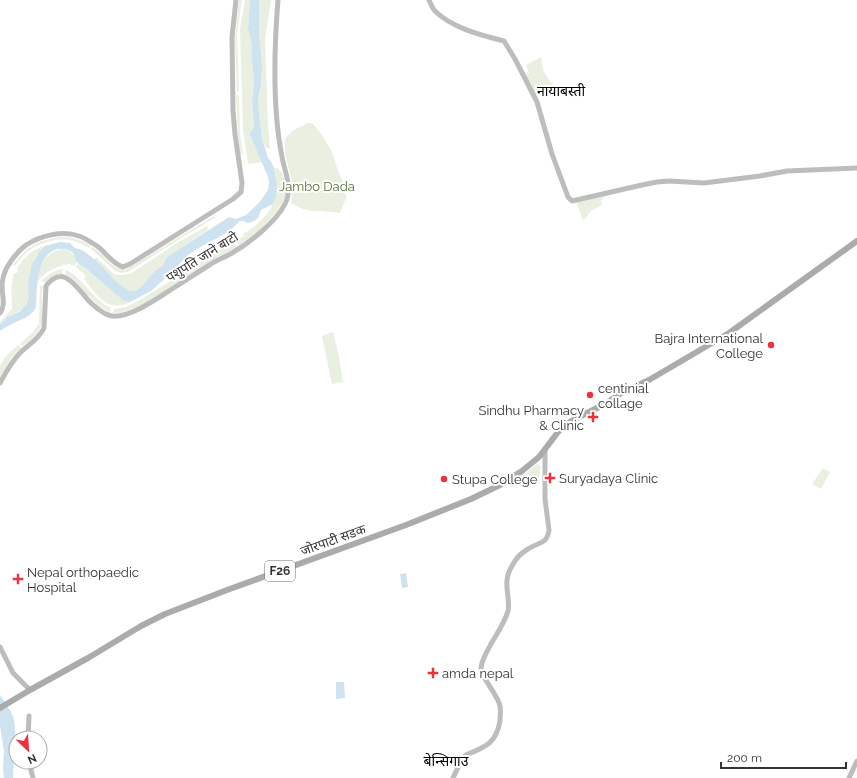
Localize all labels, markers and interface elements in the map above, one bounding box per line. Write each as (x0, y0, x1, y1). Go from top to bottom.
district label: नायाबस्ती (537, 83, 585, 99)
park label: Jambo Dada (279, 179, 355, 194)
street label: पशुपति जाने बाटो (163, 229, 242, 286)
place label: Bajra International College (654, 331, 763, 361)
marker: Bajra International College (766, 340, 776, 350)
place label: centinial collage (598, 381, 649, 411)
marker: centinial collage (585, 390, 595, 400)
place label: Sindhu Pharmacy & Clinic (479, 403, 584, 433)
marker: Sindhu Pharmacy & Clinic (587, 411, 599, 423)
place label: Suryadaya Clinic (559, 471, 658, 486)
place label: Stupa College (452, 472, 538, 487)
marker: Suryadaya Clinic (544, 472, 556, 484)
marker: Stupa College (439, 474, 449, 484)
street label: जोरपाटी सडक (298, 521, 368, 559)
road number: F26 (265, 561, 295, 581)
place label: Nepal orthopaedic Hospital (27, 565, 139, 595)
marker: Nepal orthopaedic Hospital (12, 573, 24, 585)
place label: amda nepal (442, 666, 514, 681)
marker: amda nepal (427, 667, 439, 679)
north arrow (8, 730, 48, 770)
scale bar (721, 744, 846, 770)
text: N (25, 751, 39, 766)
text: 200 m (727, 751, 762, 765)
district label: बेन्सिगाउ (424, 752, 469, 769)

